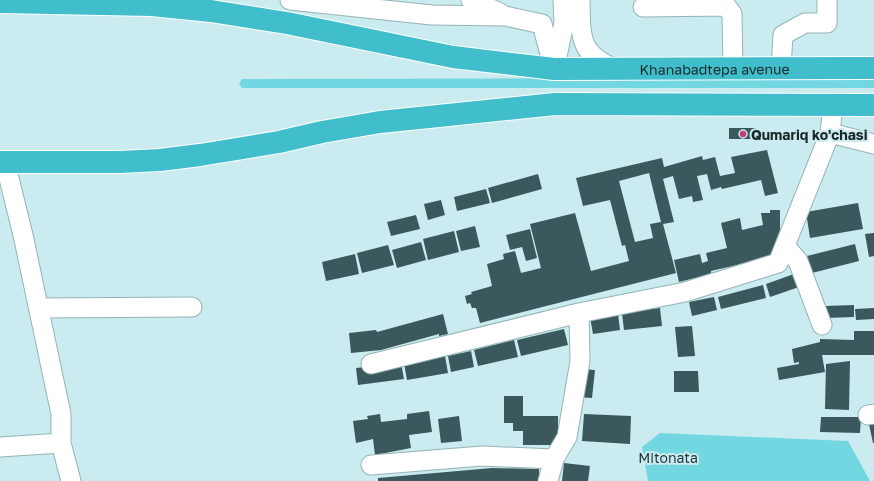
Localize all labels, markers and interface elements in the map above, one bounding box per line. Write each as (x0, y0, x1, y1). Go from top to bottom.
street label: Khanabadtepa avenue (639, 60, 790, 77)
place label: Qumariq ko'chasi (751, 126, 868, 143)
marker: Qumariq ko'chasi (738, 129, 748, 139)
park label: Mitonata (638, 449, 698, 466)

